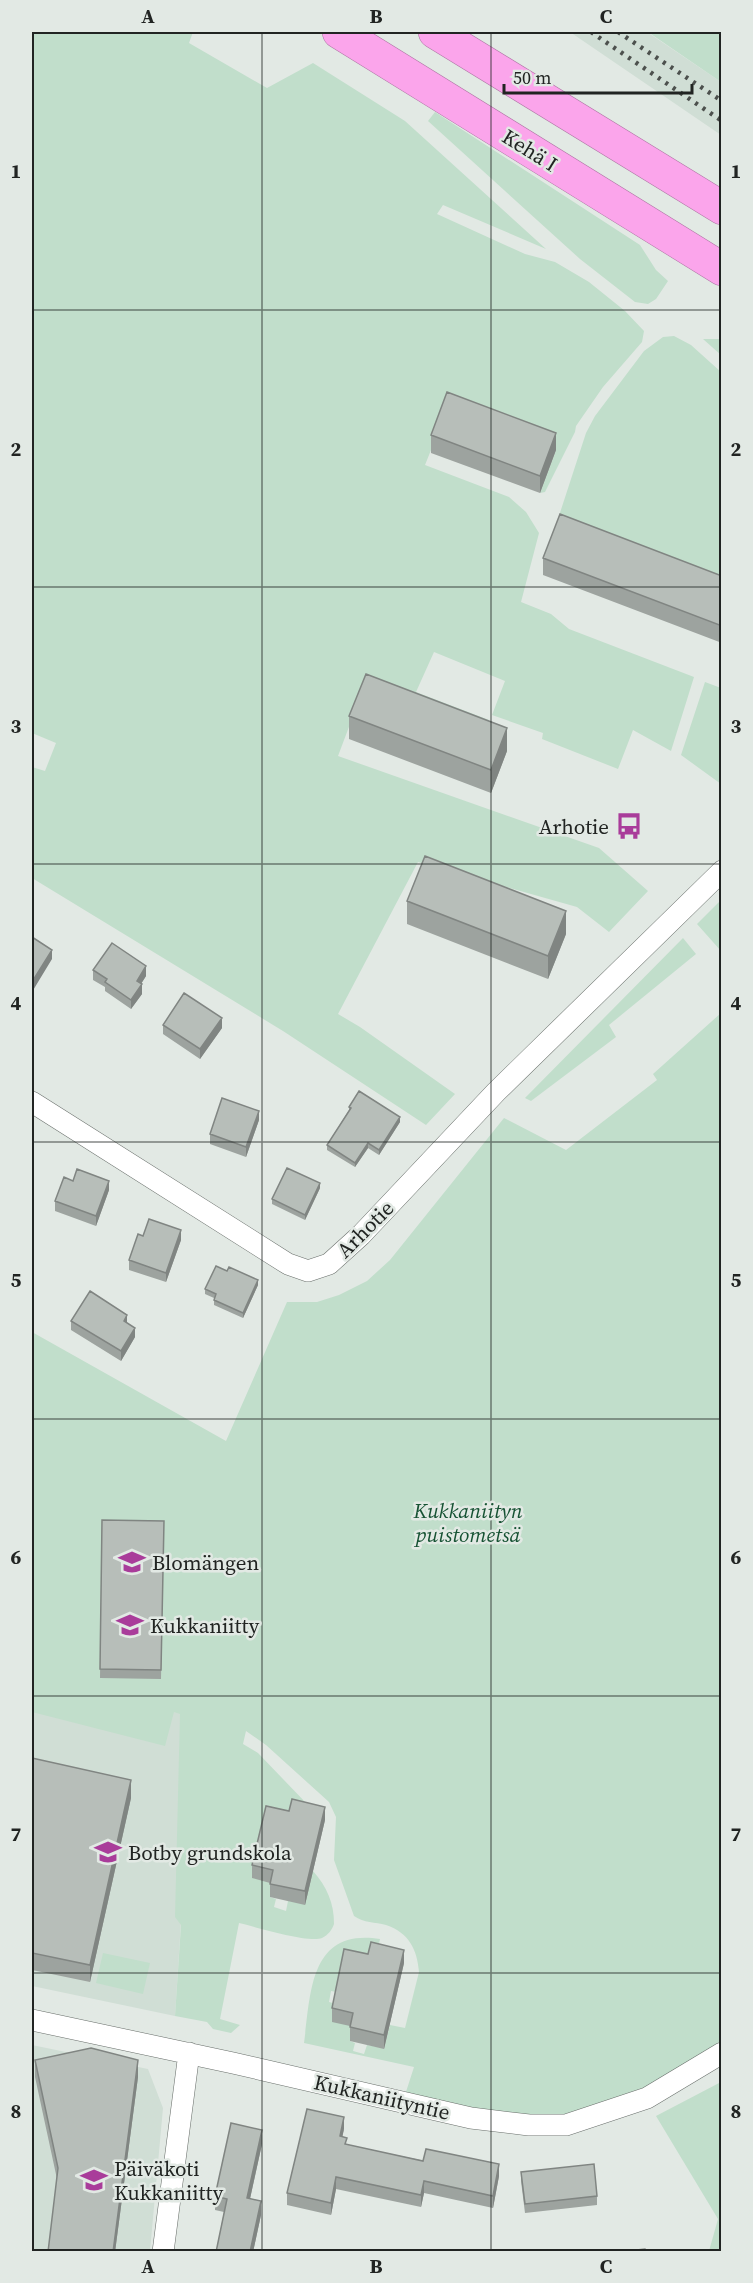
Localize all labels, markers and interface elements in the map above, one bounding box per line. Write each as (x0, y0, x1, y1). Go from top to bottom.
text: A (141, 2, 155, 30)
text: B (369, 2, 383, 30)
text: C (600, 2, 612, 30)
scale bar (504, 57, 692, 95)
text: 50 m (513, 65, 551, 90)
street label: Kehä I (497, 122, 563, 178)
text: 1 (11, 157, 21, 185)
text: 1 (731, 157, 741, 185)
text: 2 (11, 435, 22, 463)
text: 2 (731, 435, 742, 463)
text: 3 (11, 712, 22, 740)
text: 3 (731, 712, 742, 740)
bus stop icon: Arhotie (614, 811, 644, 841)
place label: Arhotie (539, 812, 609, 841)
text: 4 (11, 989, 22, 1017)
text: 4 (731, 989, 742, 1017)
street label: Arhotie (330, 1194, 400, 1264)
text: 5 (11, 1266, 22, 1294)
text: 5 (731, 1266, 742, 1294)
park label: Kukkaniityn puistometsä (412, 1496, 523, 1549)
text: 6 (11, 1543, 22, 1571)
text: 6 (731, 1543, 742, 1571)
school or university icon: Blomängen (117, 1547, 147, 1577)
place label: Blomängen (152, 1548, 259, 1577)
school or university icon: Kukkaniitty (115, 1610, 145, 1640)
place label: Kukkaniitty (150, 1611, 259, 1640)
text: 7 (11, 1820, 22, 1848)
text: 7 (731, 1820, 742, 1848)
school or university icon: Botby grundskola (93, 1837, 123, 1867)
place label: Botby grundskola (128, 1838, 292, 1867)
street label: Kukkaniityntie (311, 2067, 453, 2127)
text: 8 (11, 2097, 21, 2125)
text: 8 (731, 2097, 741, 2125)
place label: Päiväkoti Kukkaniitty (114, 2154, 223, 2207)
school or university icon: Päiväkoti Kukkaniitty (79, 2165, 109, 2195)
text: A (141, 2252, 155, 2280)
text: B (369, 2252, 383, 2280)
text: C (600, 2252, 612, 2280)

